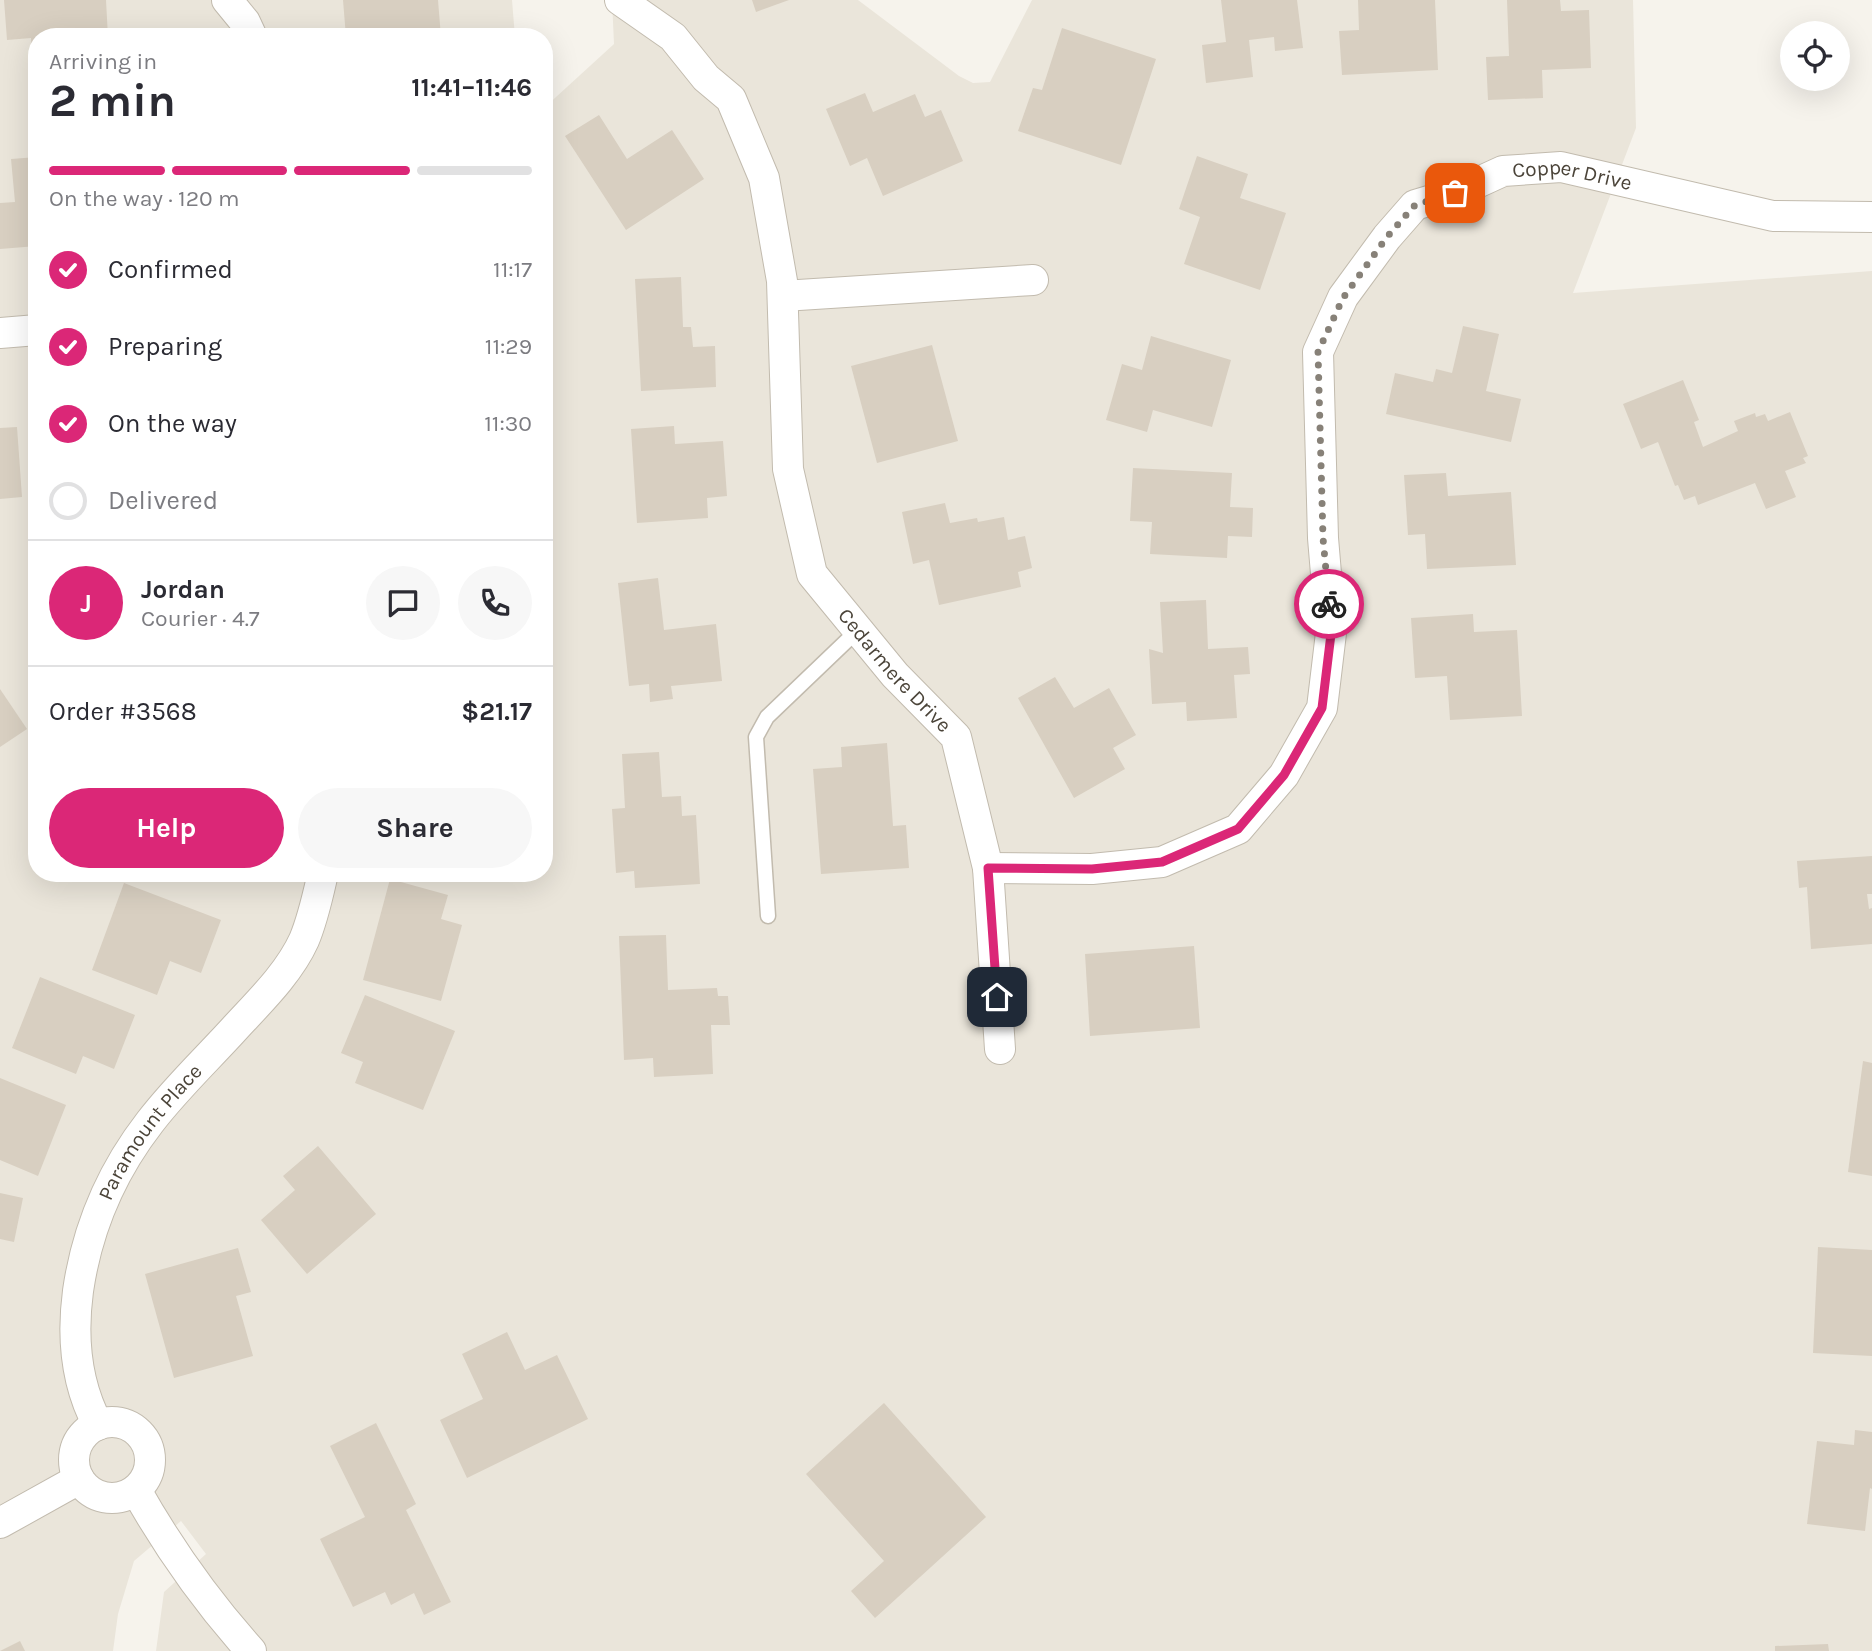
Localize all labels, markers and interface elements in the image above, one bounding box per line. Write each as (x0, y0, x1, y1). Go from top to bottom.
map controls (1780, 21, 1850, 91)
button: locate (1780, 21, 1850, 91)
text: Arriving in (49, 48, 157, 75)
text: 11:41–11:46 (411, 72, 532, 103)
text: 2 min (49, 74, 176, 128)
street label: Copper Drive (1511, 155, 1634, 195)
pin (1425, 163, 1485, 223)
icon: bag (1436, 174, 1474, 212)
text: On the way · 120 m (49, 185, 240, 212)
icon: check (49, 251, 87, 289)
text: Confirmed (108, 254, 233, 285)
text: 11:17 (493, 256, 532, 283)
icon: check (49, 328, 87, 366)
text: Preparing (108, 331, 222, 362)
text: 11:29 (485, 333, 532, 360)
icon: check (49, 405, 87, 443)
text: On the way (108, 408, 237, 439)
text: 11:30 (484, 410, 532, 437)
text: Delivered (108, 485, 218, 516)
button: chat (366, 566, 440, 640)
button: phone (458, 566, 532, 640)
courier (1294, 569, 1364, 639)
text: Jordan (141, 574, 225, 605)
icon: bike (1310, 585, 1348, 623)
text: J (80, 588, 92, 619)
street label: Cedarmere Drive (833, 603, 956, 737)
text: Courier · 4.7 (141, 605, 260, 632)
text: Order #3568 (49, 696, 197, 727)
text: $21.17 (461, 696, 532, 727)
button: Help (49, 788, 284, 868)
button: Share (298, 788, 532, 868)
pin (967, 967, 1027, 1027)
icon: home (978, 978, 1016, 1016)
street label: Paramount Place (93, 1059, 207, 1204)

